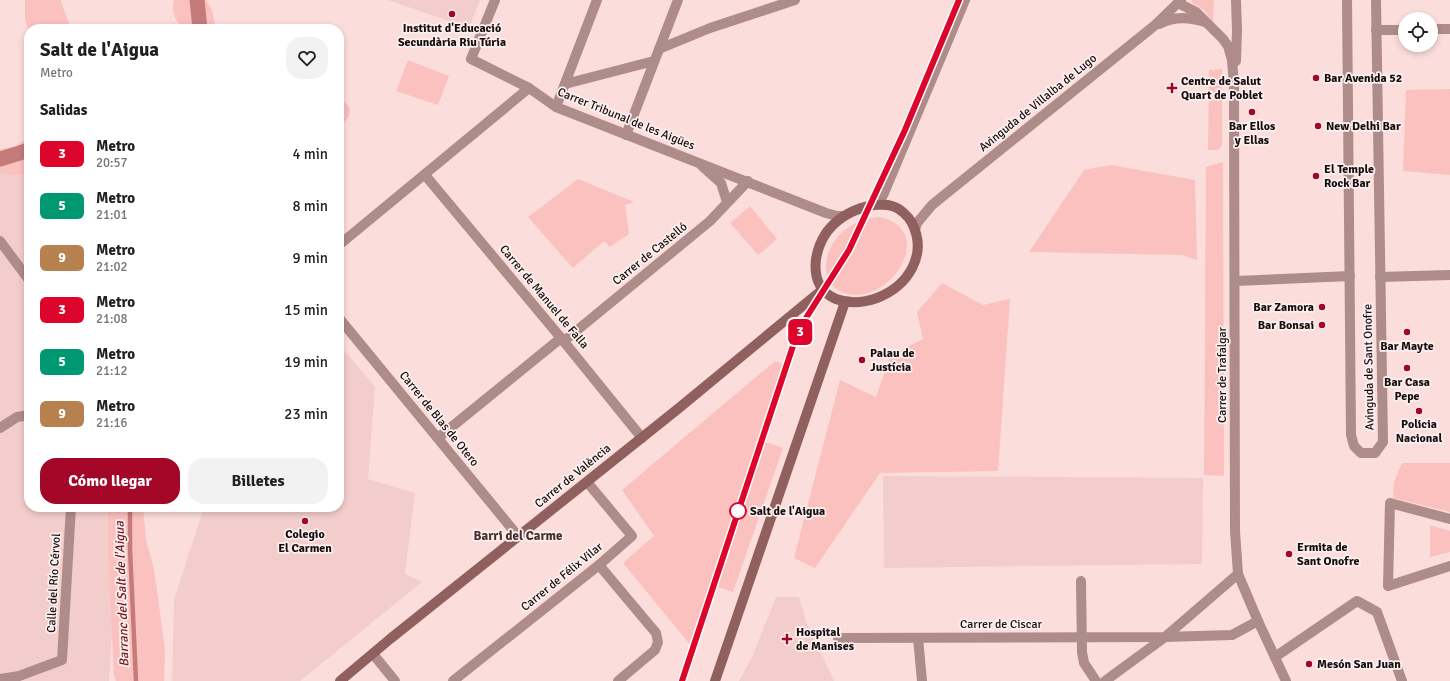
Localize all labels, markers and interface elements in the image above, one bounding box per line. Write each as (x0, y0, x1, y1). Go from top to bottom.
marker: Institut d'Educació Secundària Riu Túria (447, 9, 457, 19)
map controls (1398, 12, 1438, 52)
button: locate (1398, 12, 1438, 52)
place label: Institut d'Educació Secundària Riu Túria (398, 21, 506, 50)
button: heart (286, 37, 328, 79)
text: Salt de l'Aigua (40, 38, 159, 62)
street label: Avinguda de Villalba de Lugo (976, 51, 1100, 155)
text: Metro (40, 65, 73, 81)
place label: Bar Avenida 52 (1324, 71, 1402, 86)
marker: Bar Avenida 52 (1311, 73, 1321, 83)
place label: Centre de Salut Quart de Poblet (1181, 74, 1263, 103)
marker: Centre de Salut Quart de Poblet (1166, 82, 1178, 94)
street label: Carrer Tribunal de les Aigües (555, 85, 697, 153)
text: Salidas (40, 101, 87, 119)
marker: Bar Ellos y Ellas (1247, 107, 1257, 117)
place label: Bar Ellos y Ellas (1229, 119, 1276, 148)
place label: New Delhi Bar (1326, 119, 1401, 134)
marker: New Delhi Bar (1313, 121, 1323, 131)
text: Metro (96, 137, 135, 155)
text: 3 (58, 145, 66, 162)
text: 4 min (292, 145, 328, 163)
text: 20:57 (96, 155, 128, 171)
place label: El Temple Rock Bar (1324, 162, 1374, 191)
marker: El Temple Rock Bar (1311, 171, 1321, 181)
text: Metro (96, 189, 135, 207)
text: 5 (58, 197, 66, 214)
text: 8 min (292, 197, 328, 215)
text: 21:01 (96, 207, 128, 223)
street label: Carrer de Castelló (610, 219, 690, 289)
text: Metro (96, 241, 135, 259)
street label: Carrer de Manuel de Falla (496, 242, 592, 352)
text: 9 (58, 249, 66, 266)
text: 9 min (292, 249, 328, 267)
text: 21:02 (96, 259, 128, 275)
text: Metro (96, 293, 135, 311)
place label: Bar Zamora (1253, 300, 1314, 315)
text: 3 (58, 301, 66, 318)
text: 15 min (284, 301, 328, 319)
marker: Bar Zamora (1317, 302, 1327, 312)
street label: Avinguda de Sant Onofre (1360, 304, 1378, 430)
text: 21:08 (96, 311, 128, 327)
place label: Bar Bonsai (1258, 318, 1314, 333)
line badge: 3 (787, 319, 813, 345)
marker: Bar Bonsai (1317, 320, 1327, 330)
text: 3 (796, 323, 804, 340)
street label: Carrer de Trafalgar (1215, 326, 1230, 423)
marker: Bar Mayte (1402, 327, 1412, 337)
place label: Bar Mayte (1380, 339, 1434, 354)
text: Metro (96, 345, 135, 363)
place label: Palau de Justícia (870, 346, 915, 375)
text: 5 (58, 353, 66, 370)
text: 19 min (284, 353, 328, 371)
marker: Palau de Justícia (857, 355, 867, 365)
text: 21:12 (96, 363, 128, 379)
marker: Bar Casa Pepe (1402, 363, 1412, 373)
street label: Carrer de Blas de Otero (396, 368, 482, 470)
place label: Bar Casa Pepe (1384, 375, 1430, 404)
text: Metro (96, 397, 135, 415)
text: 9 (58, 405, 66, 422)
text: 23 min (284, 405, 328, 423)
marker: Policia Nacional (1414, 406, 1424, 416)
text: 21:16 (96, 415, 128, 431)
place label: Policia Nacional (1396, 417, 1443, 446)
street label: Carrer de València (532, 441, 614, 511)
button: Cómo llegar (40, 458, 180, 504)
button: Billetes (188, 458, 328, 504)
marker: Salt de l'Aigua (729, 502, 747, 520)
place label: Salt de l'Aigua (750, 504, 825, 519)
marker: Colegio El Carmen (300, 516, 310, 526)
water label: Barranc del Salt de l'Aigua (111, 520, 133, 667)
place label: Colegio El Carmen (278, 527, 332, 556)
district label: Barri del Carme (473, 528, 563, 544)
street label: Calle del Río Cérvol (44, 532, 64, 633)
street label: Carrer de Félix Vilar (518, 539, 606, 615)
place label: Ermita de Sant Onofre (1297, 540, 1360, 569)
marker: Ermita de Sant Onofre (1284, 549, 1294, 559)
street label: Carrer de Ciscar (960, 617, 1042, 632)
place label: Hospital de Manises (796, 625, 855, 654)
marker: Hospital de Manises (781, 633, 793, 645)
place label: Mesón San Juan (1317, 657, 1401, 672)
marker: Mesón San Juan (1304, 659, 1314, 669)

